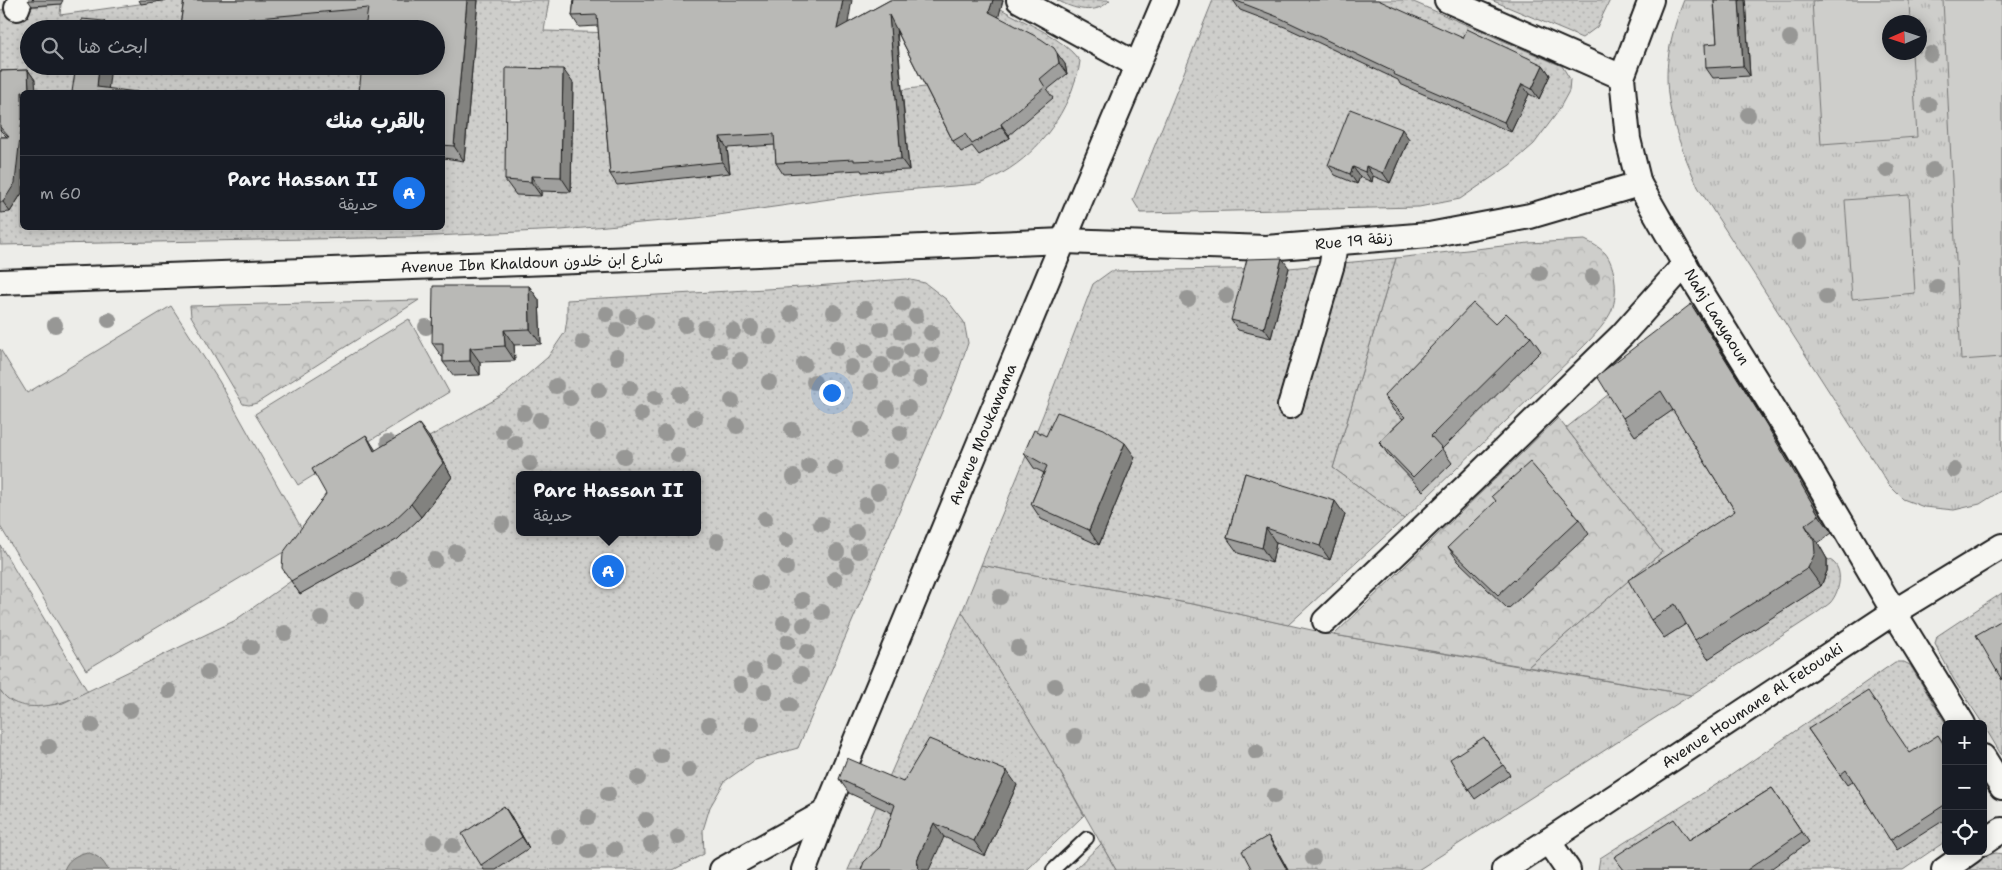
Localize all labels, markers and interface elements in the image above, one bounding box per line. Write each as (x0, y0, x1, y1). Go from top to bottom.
north arrow (1882, 15, 1927, 60)
search box (20, 20, 445, 75)
icon: search (38, 34, 66, 62)
text: ابحث هنا (78, 34, 148, 59)
text: بالقرب منك (326, 107, 425, 135)
text: Parc Hassan II (227, 167, 378, 192)
text: 60 m (40, 183, 81, 204)
text: A (403, 183, 415, 204)
text: حديقة (339, 194, 378, 215)
street label: Rue 19 زنقة (1314, 228, 1394, 254)
street label: Avenue Ibn Khaldoun شارع ابن خلدون (400, 248, 664, 278)
street label: Nahj Laayaoun (1680, 265, 1754, 369)
street label: Avenue Moukawama (945, 360, 1022, 508)
your location (819, 380, 845, 406)
popup (516, 471, 701, 536)
text: Parc Hassan II (533, 478, 684, 503)
text: حديقة (533, 505, 572, 526)
pin: A (592, 552, 624, 590)
street label: Avenue Houmane Al Fetouaki (1658, 638, 1847, 773)
map controls (1942, 720, 1987, 855)
button: + (1942, 720, 1987, 765)
button: − (1942, 765, 1987, 810)
button: locate (1942, 810, 1987, 855)

